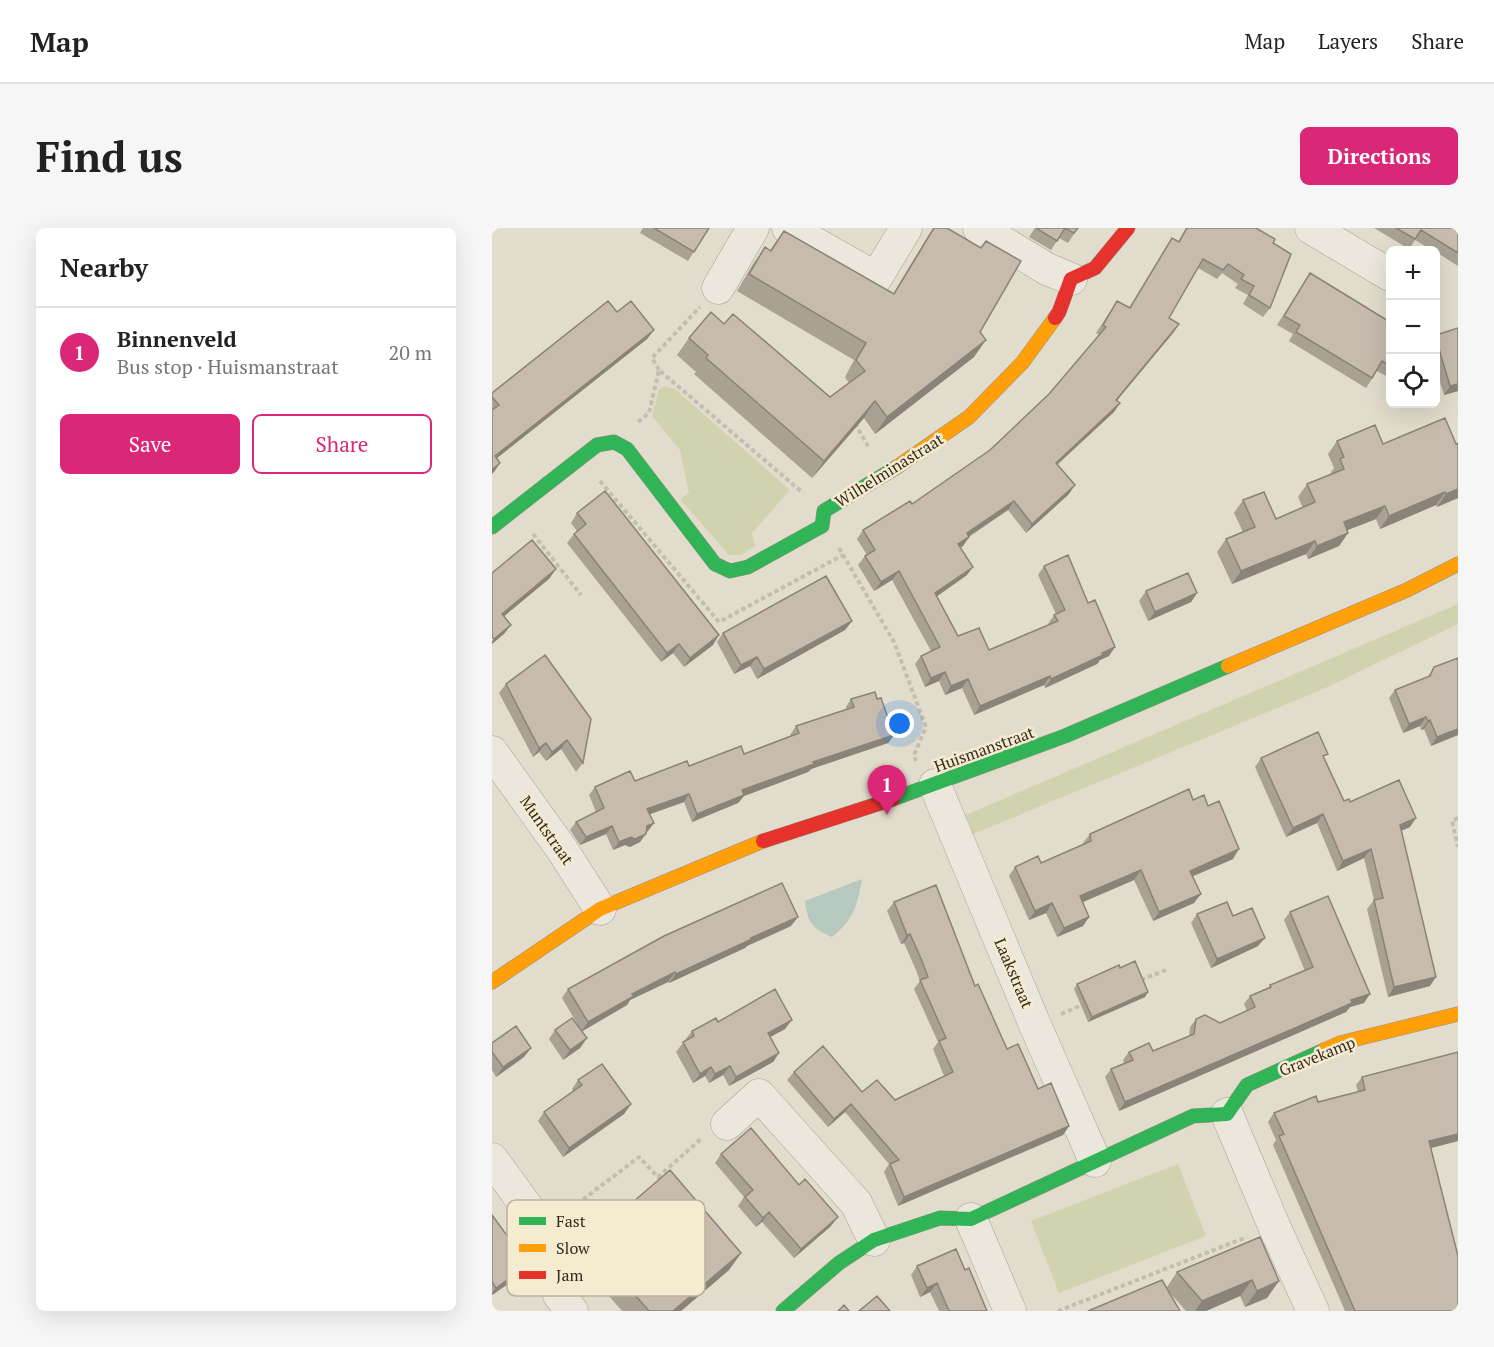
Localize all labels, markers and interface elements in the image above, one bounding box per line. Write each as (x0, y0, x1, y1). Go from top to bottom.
text: Map (30, 23, 89, 60)
text: Map (1244, 27, 1285, 55)
text: Layers (1318, 27, 1378, 55)
text: Share (1411, 27, 1464, 55)
button: Directions (1300, 127, 1458, 185)
text: Find us (36, 128, 183, 184)
map controls (1386, 246, 1440, 408)
button: + (1386, 246, 1440, 300)
text: Nearby (60, 250, 148, 284)
button: − (1386, 300, 1440, 354)
text: Binnenveld (117, 324, 237, 353)
text: 1 (74, 339, 85, 366)
text: 20 m (389, 339, 432, 366)
text: Bus stop · Huismanstraat (117, 353, 339, 380)
button: locate (1386, 354, 1440, 408)
button: Save (60, 414, 240, 474)
button: Share (252, 414, 432, 474)
street label: Wilhelminastraat (831, 428, 948, 512)
your location (885, 709, 914, 738)
street label: Huismanstraat (931, 721, 1037, 777)
pin: 1 (868, 766, 906, 815)
street label: Muntstraat (515, 791, 579, 869)
street label: Laakstraat (989, 934, 1039, 1012)
street label: Gravekamp (1276, 1031, 1358, 1081)
legend (507, 1200, 705, 1296)
text: Fast (556, 1210, 586, 1232)
text: Slow (556, 1237, 590, 1259)
text: Jam (556, 1264, 584, 1286)

